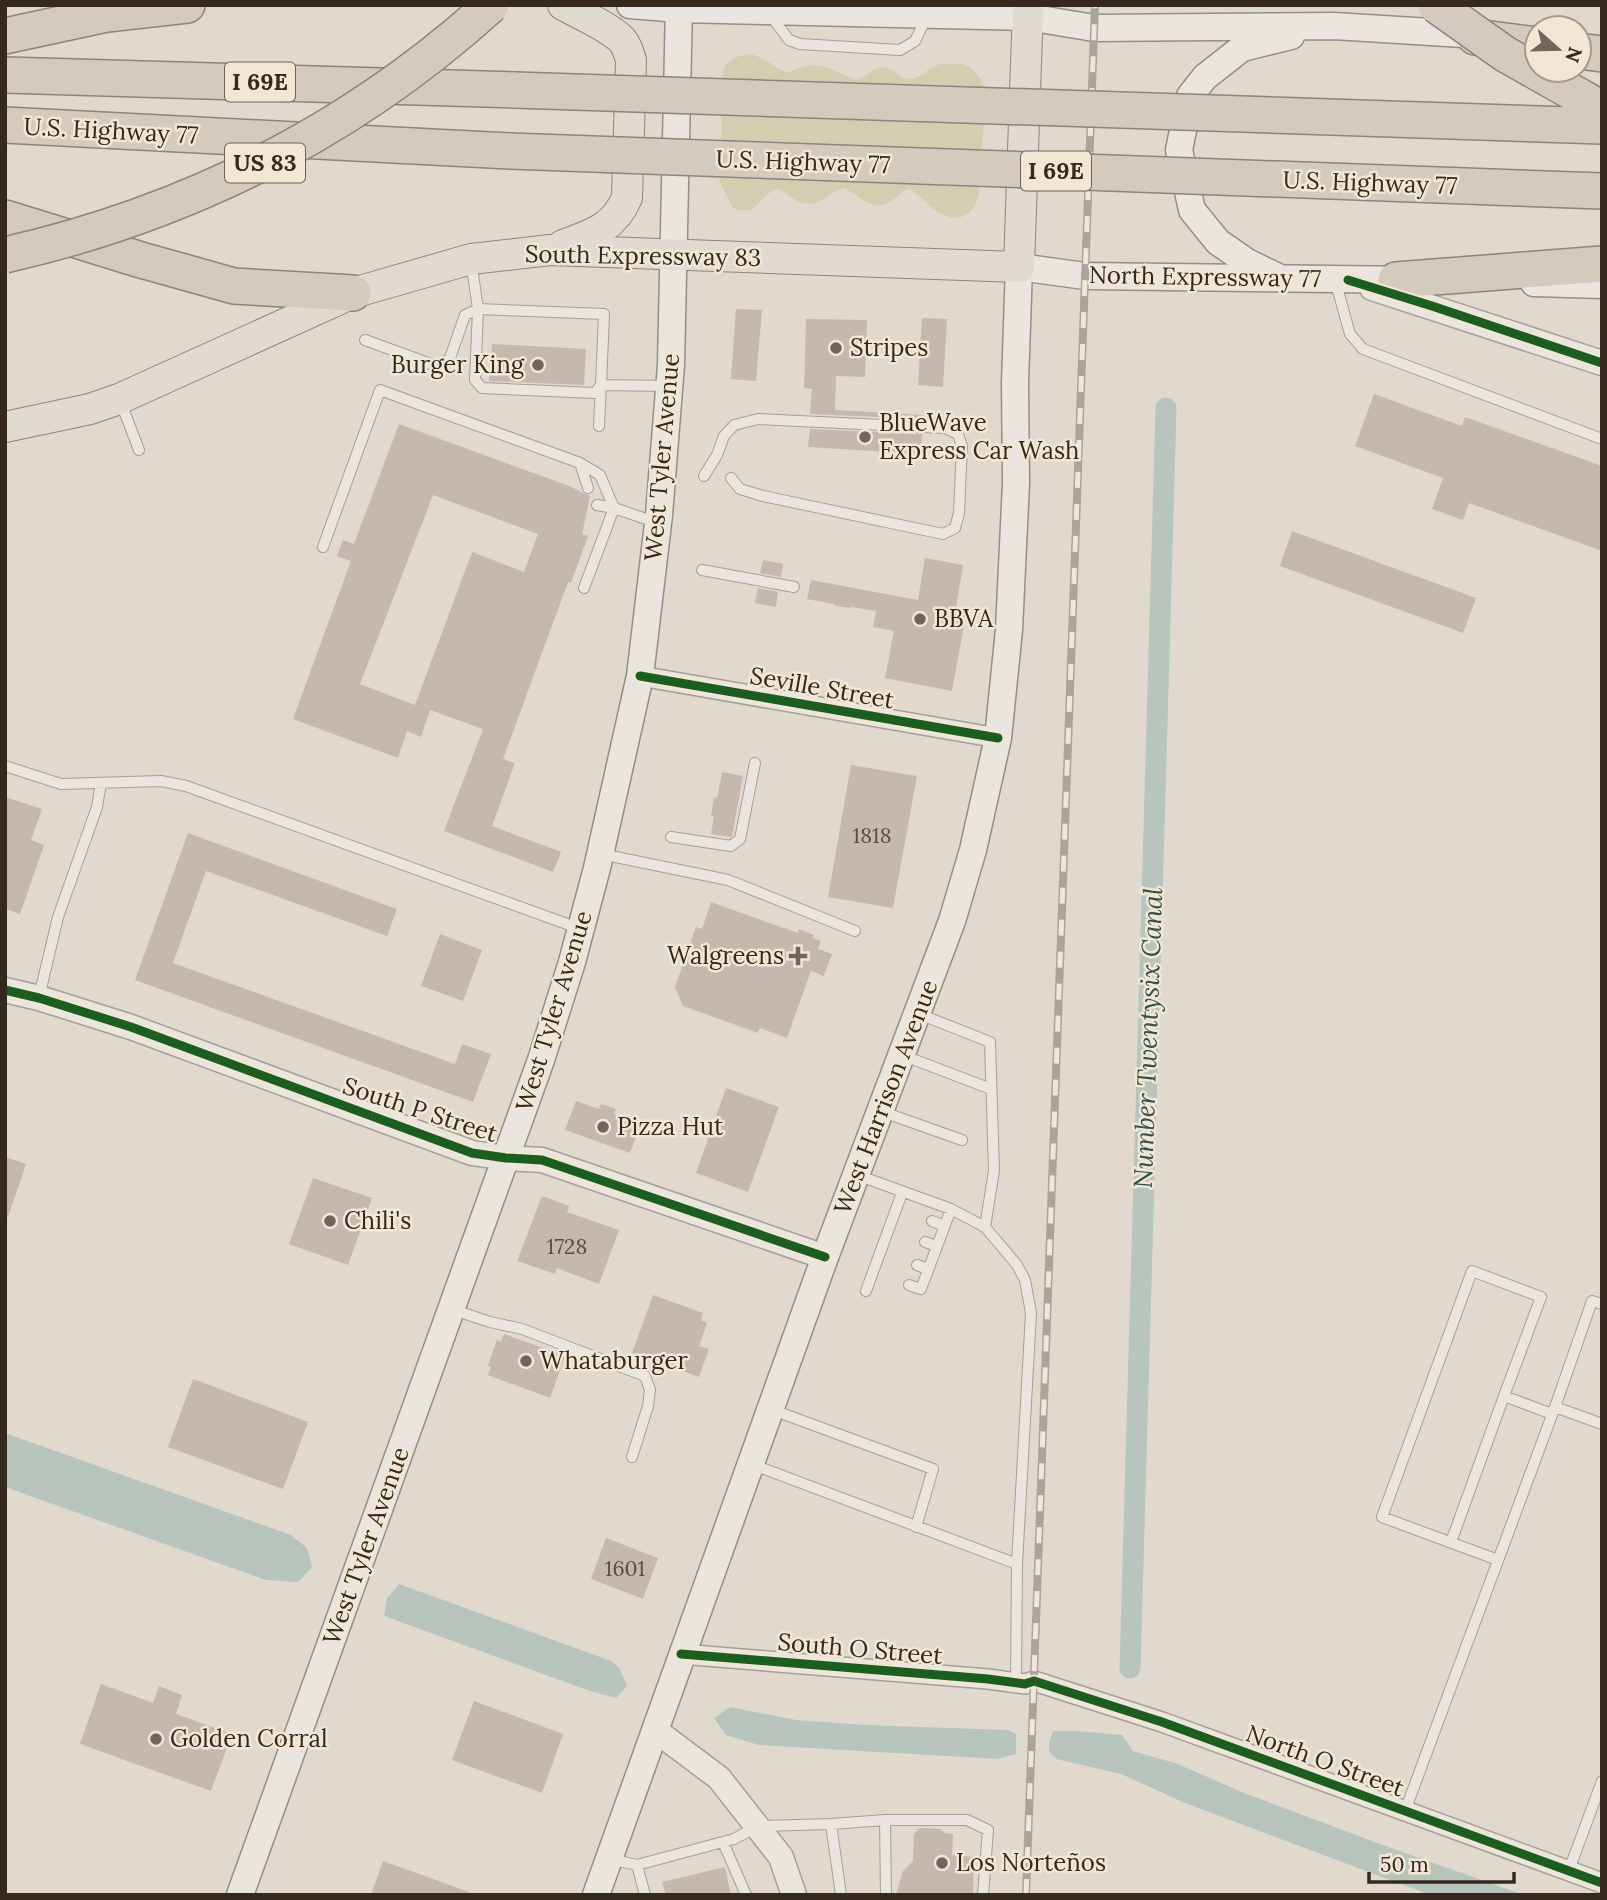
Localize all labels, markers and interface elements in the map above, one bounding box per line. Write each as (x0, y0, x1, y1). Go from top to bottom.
north arrow (1523, 14, 1593, 84)
text: N (1560, 44, 1588, 66)
road number: I 69E (225, 62, 295, 102)
street label: U.S. Highway 77 (23, 110, 199, 151)
street label: U.S. Highway 77 (715, 143, 891, 180)
road number: US 83 (225, 144, 305, 182)
road number: I 69E (1021, 152, 1091, 190)
street label: U.S. Highway 77 (1282, 164, 1458, 201)
street label: South Expressway 83 (525, 238, 761, 273)
street label: North Expressway 77 (1089, 259, 1321, 294)
place label: Stripes (850, 332, 928, 363)
marker: Stripes (828, 340, 844, 356)
place label: Burger King (391, 349, 525, 380)
street label: West Tyler Avenue (637, 352, 686, 562)
marker: Burger King (530, 357, 546, 373)
place label: BlueWave Express Car Wash (879, 407, 1079, 466)
marker: BlueWave Express Car Wash (857, 429, 873, 445)
place label: BBVA (934, 603, 994, 634)
marker: BBVA (912, 611, 928, 627)
street label: Seville Street (748, 660, 897, 716)
house number: 1818 (853, 822, 891, 849)
water label: Number Twentysix Canal (1126, 886, 1169, 1189)
street label: West Tyler Avenue (508, 907, 599, 1115)
place label: Walgreens (667, 940, 784, 971)
marker: Walgreens (790, 948, 806, 964)
street label: West Harrison Avenue (827, 975, 945, 1218)
street label: South P Street (339, 1070, 502, 1149)
place label: Pizza Hut (617, 1111, 724, 1142)
marker: Pizza Hut (595, 1119, 611, 1135)
place label: Chili's (344, 1205, 411, 1236)
marker: Chili's (322, 1213, 338, 1229)
house number: 1728 (547, 1233, 587, 1260)
place label: Whataburger (540, 1345, 688, 1376)
marker: Whataburger (518, 1353, 534, 1369)
street label: West Tyler Avenue (315, 1443, 416, 1649)
house number: 1601 (605, 1555, 645, 1582)
street label: South O Street (776, 1626, 944, 1671)
street label: North O Street (1242, 1718, 1409, 1804)
place label: Golden Corral (170, 1723, 327, 1754)
marker: Golden Corral (148, 1731, 164, 1747)
scale bar (1369, 1840, 1514, 1884)
place label: Los Norteños (956, 1847, 1106, 1878)
text: 50 m (1380, 1851, 1429, 1878)
marker: Los Norteños (934, 1855, 950, 1871)

